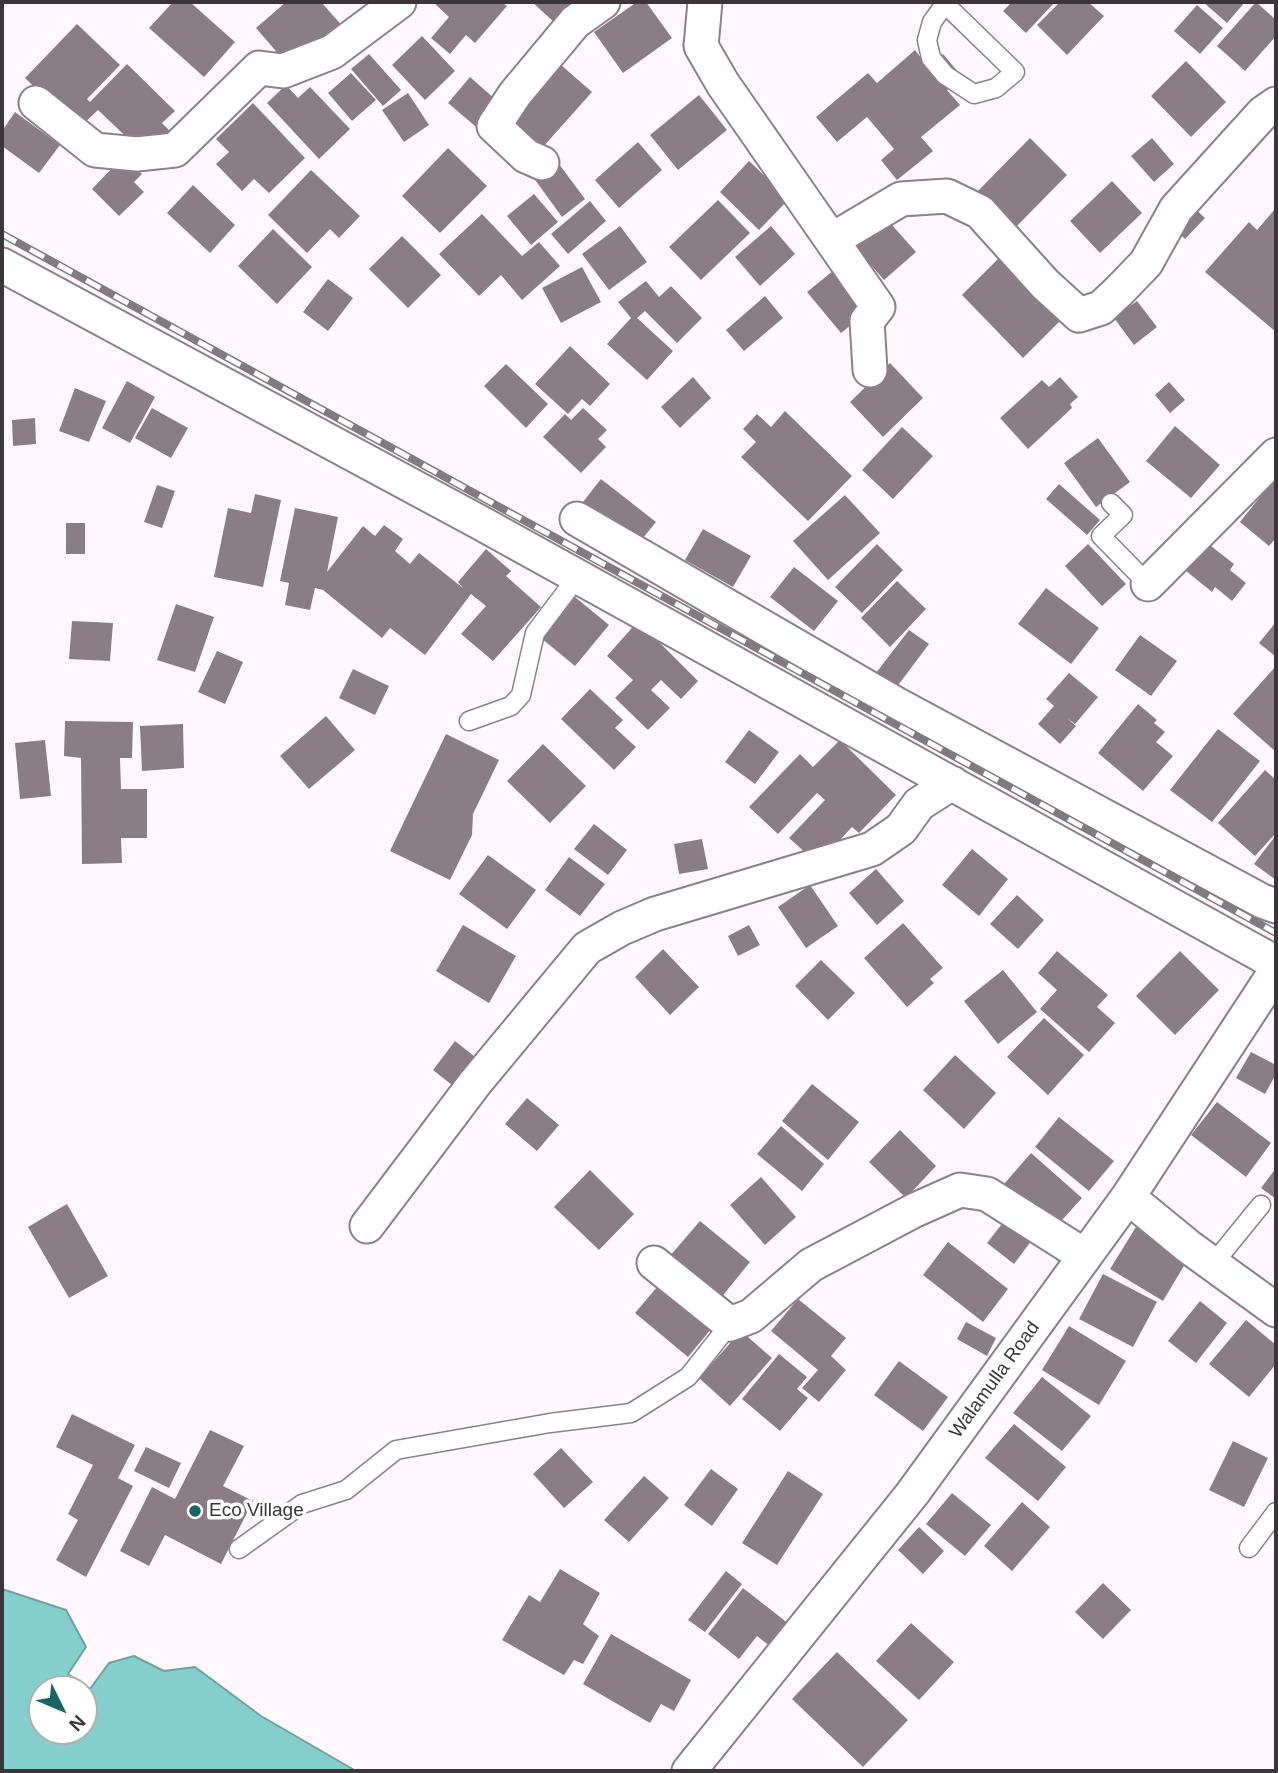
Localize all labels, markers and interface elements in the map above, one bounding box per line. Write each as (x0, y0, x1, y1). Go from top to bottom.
street label: Walamulla Road (945, 1317, 1045, 1443)
place label: Eco Village (209, 1500, 304, 1522)
marker: Eco Village (187, 1503, 203, 1519)
north arrow (28, 1675, 98, 1745)
text: N (65, 1711, 90, 1735)

